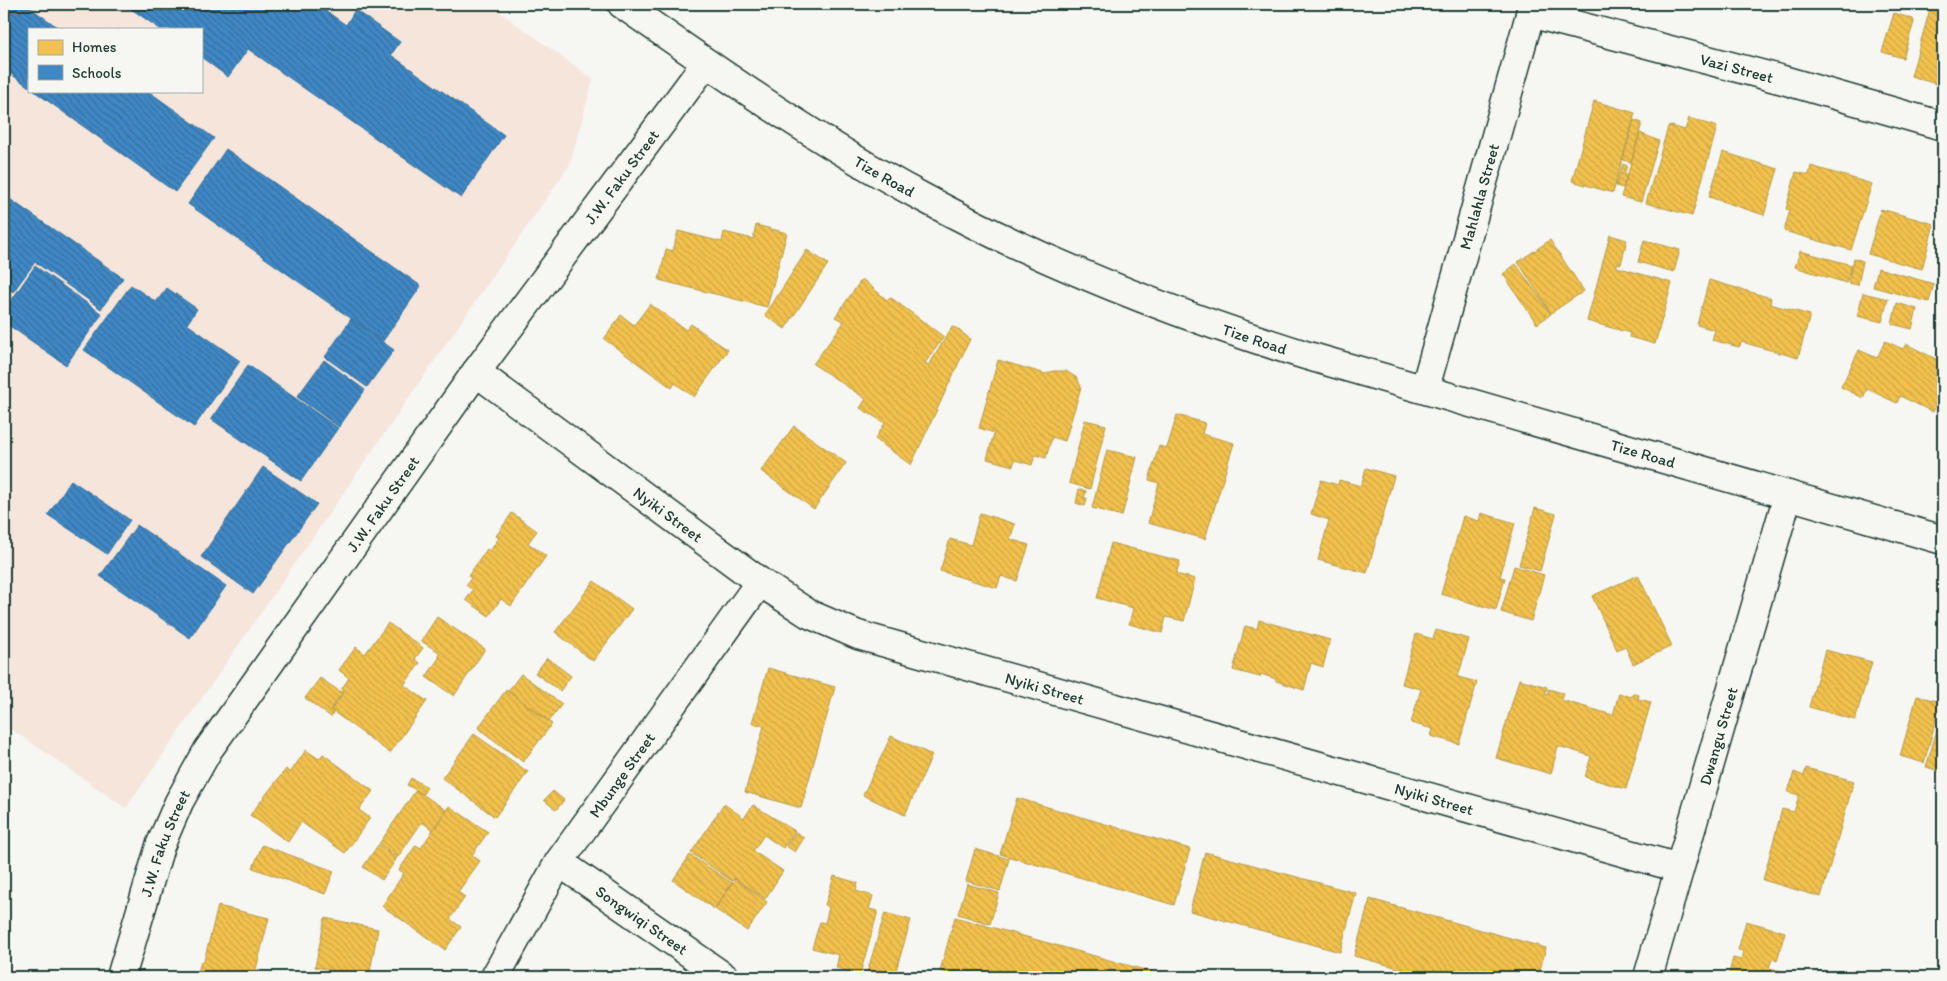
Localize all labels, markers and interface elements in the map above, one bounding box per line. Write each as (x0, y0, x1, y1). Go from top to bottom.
legend (28, 28, 202, 92)
text: Homes (72, 38, 117, 56)
street label: Vazi Street (1698, 49, 1776, 87)
text: Schools (72, 64, 122, 82)
street label: J.W. Faku Street (580, 126, 663, 228)
street label: Mahlahla Street (1455, 141, 1503, 252)
street label: Tize Road (851, 151, 918, 201)
street label: Tize Road (1220, 319, 1290, 358)
street label: Tize Road (1608, 435, 1678, 472)
street label: J.W. Faku Street (342, 452, 423, 555)
street label: Nyiki Street (630, 482, 706, 546)
street label: Nyiki Street (1003, 668, 1086, 708)
street label: Dwangu Street (1695, 685, 1741, 787)
street label: Mbunge Street (585, 729, 659, 821)
street label: Nyiki Street (1393, 778, 1476, 819)
street label: J.W. Faku Street (136, 786, 194, 899)
street label: Songwiqi Street (592, 881, 692, 958)

